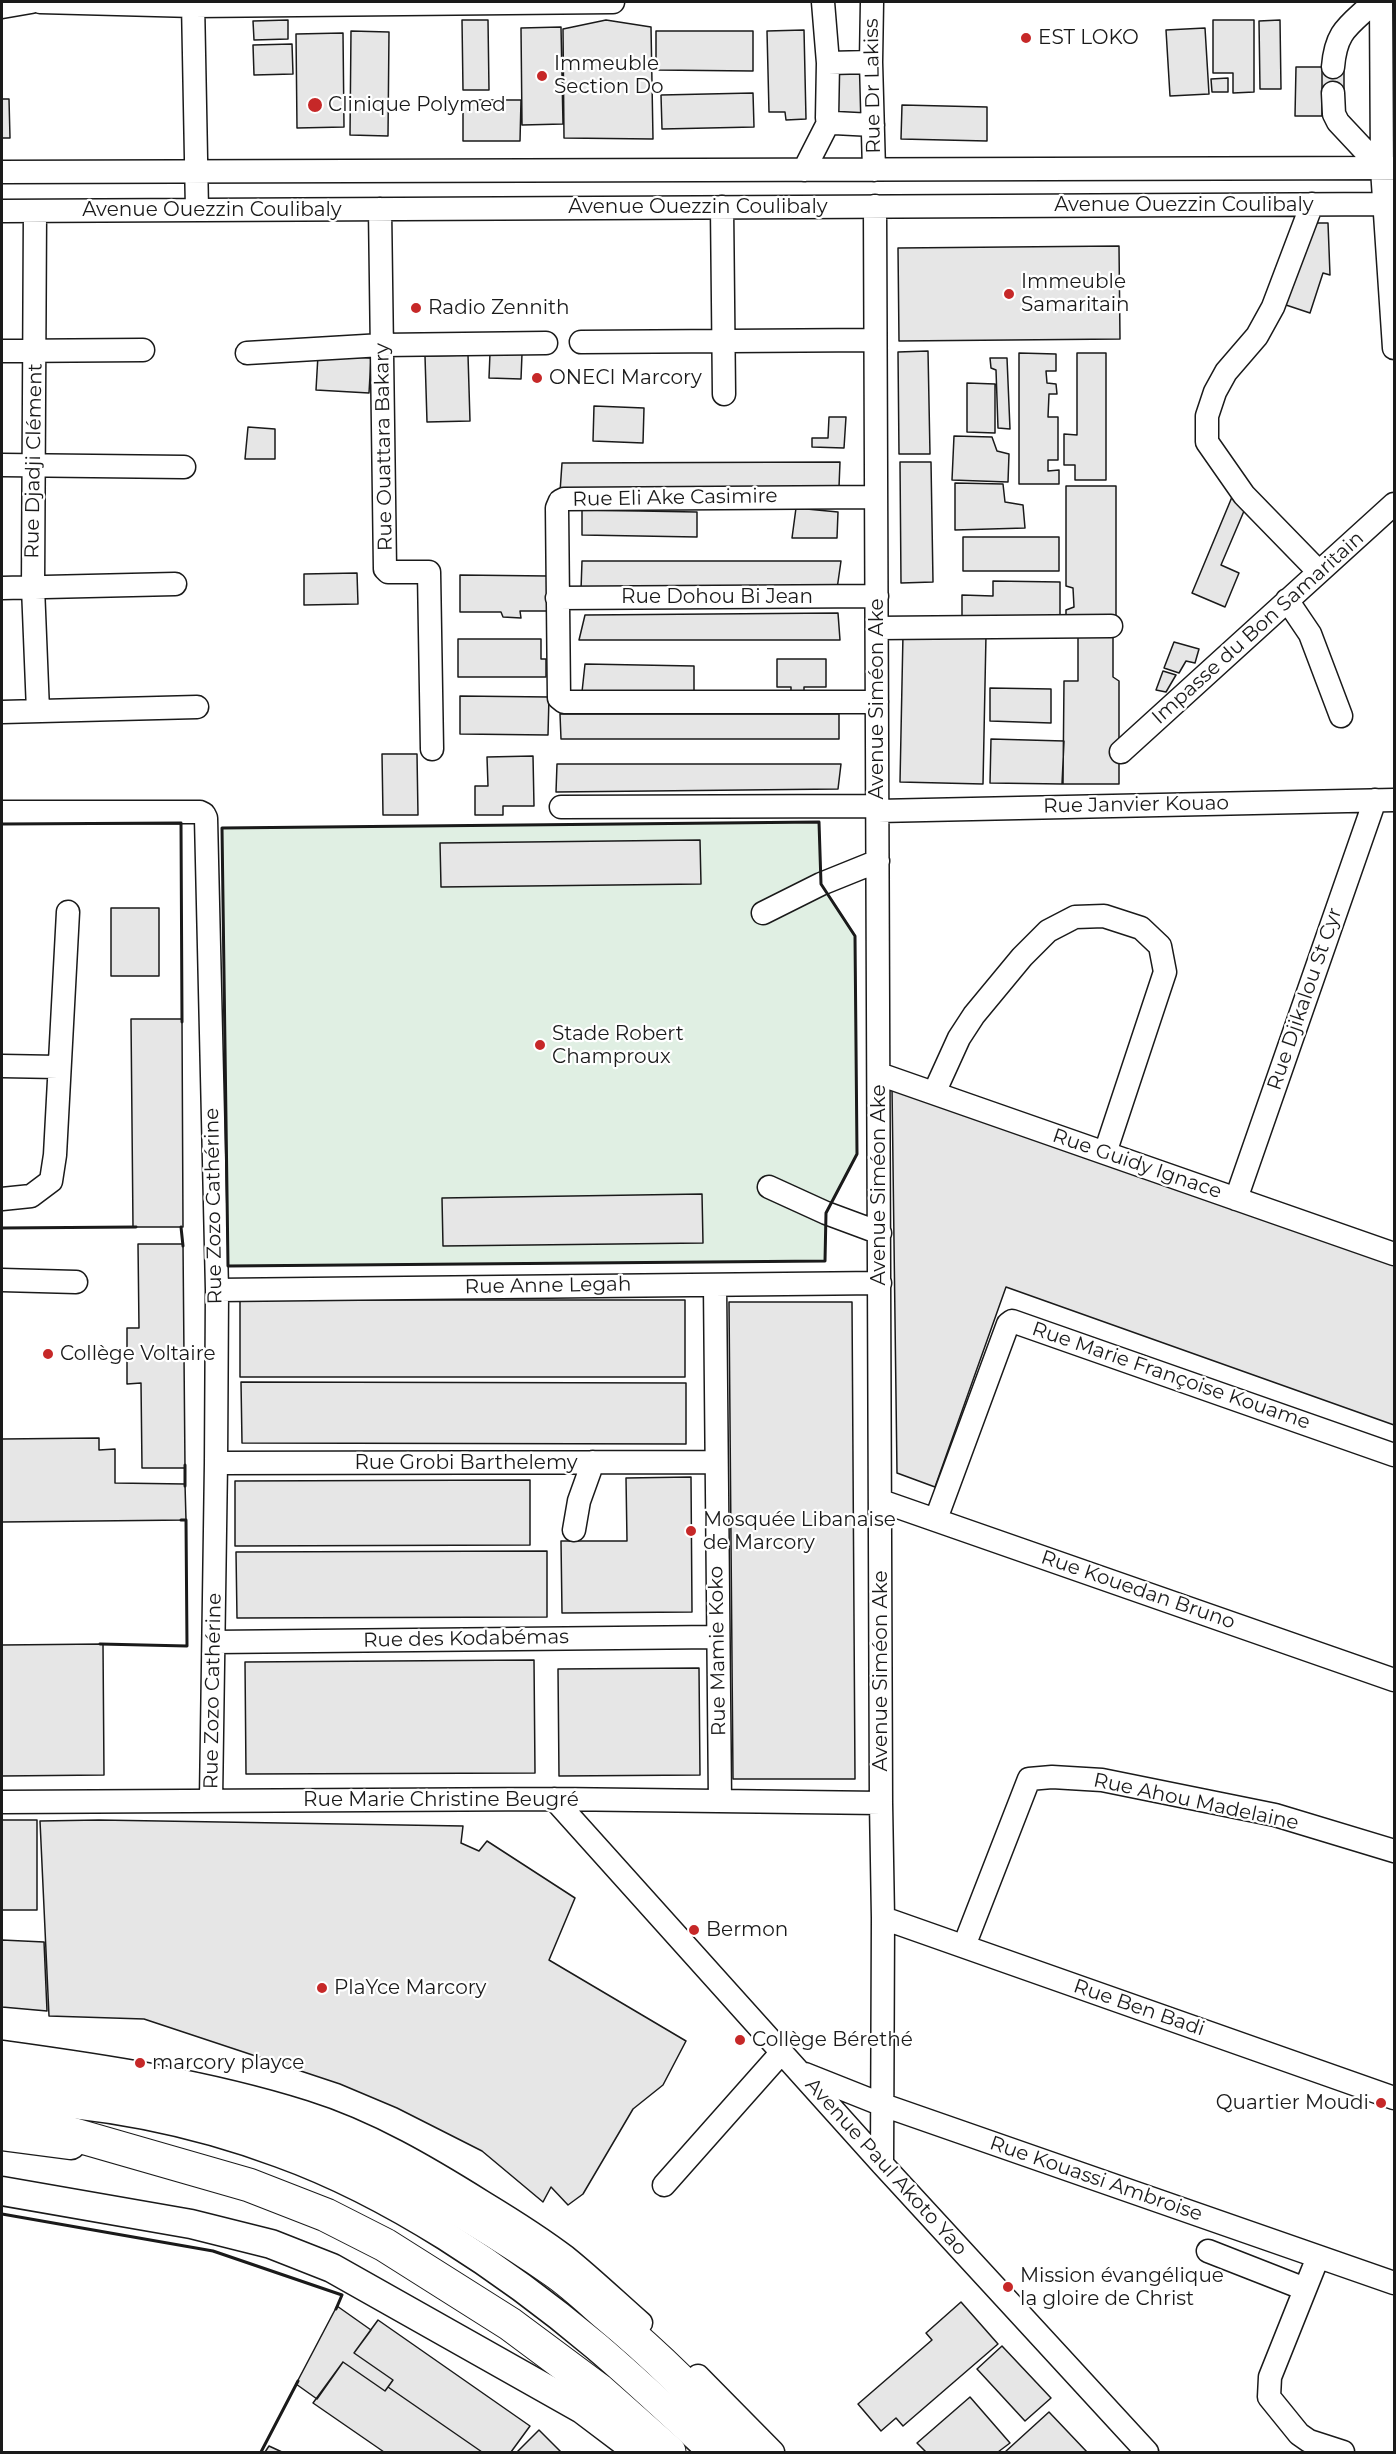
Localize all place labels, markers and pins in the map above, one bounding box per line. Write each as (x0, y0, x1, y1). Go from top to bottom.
place label: EST LOKO (1038, 26, 1139, 50)
marker: EST LOKO (1019, 31, 1033, 45)
place label: Immeuble Section Do (554, 52, 664, 99)
marker: Immeuble Section Do (535, 69, 549, 83)
place label: Clinique Polymed (328, 93, 506, 117)
marker: Clinique Polymed (306, 96, 324, 114)
place label: Immeuble Samaritain (1021, 270, 1130, 317)
marker: Immeuble Samaritain (1002, 287, 1016, 301)
place label: Radio Zennith (428, 296, 570, 320)
marker: Radio Zennith (409, 301, 423, 315)
place label: ONECI Marcory (549, 366, 702, 390)
marker: ONECI Marcory (530, 371, 544, 385)
place label: Stade Robert Champroux (552, 1022, 684, 1069)
marker: Stade Robert Champroux (533, 1038, 547, 1052)
place label: Collège Voltaire (60, 1342, 215, 1366)
marker: Collège Voltaire (41, 1347, 55, 1361)
place label: Mosquée Libanaise de Marcory (703, 1508, 896, 1555)
marker: Mosquée Libanaise de Marcory (684, 1524, 698, 1538)
place label: Bermon (706, 1918, 788, 1942)
marker: Bermon (687, 1923, 701, 1937)
place label: PlaYce Marcory (334, 1976, 486, 2000)
marker: PlaYce Marcory (315, 1981, 329, 1995)
place label: Collège Bérethé (752, 2028, 913, 2052)
marker: Collège Bérethé (733, 2033, 747, 2047)
place label: marcory playce (152, 2051, 304, 2075)
marker: marcory playce (133, 2056, 147, 2070)
place label: Quartier Moudi (1216, 2091, 1369, 2115)
marker: Quartier Moudi (1374, 2096, 1388, 2110)
place label: Mission évangélique la gloire de Christ (1020, 2264, 1224, 2311)
marker: Mission évangélique la gloire de Christ (1001, 2280, 1015, 2294)

